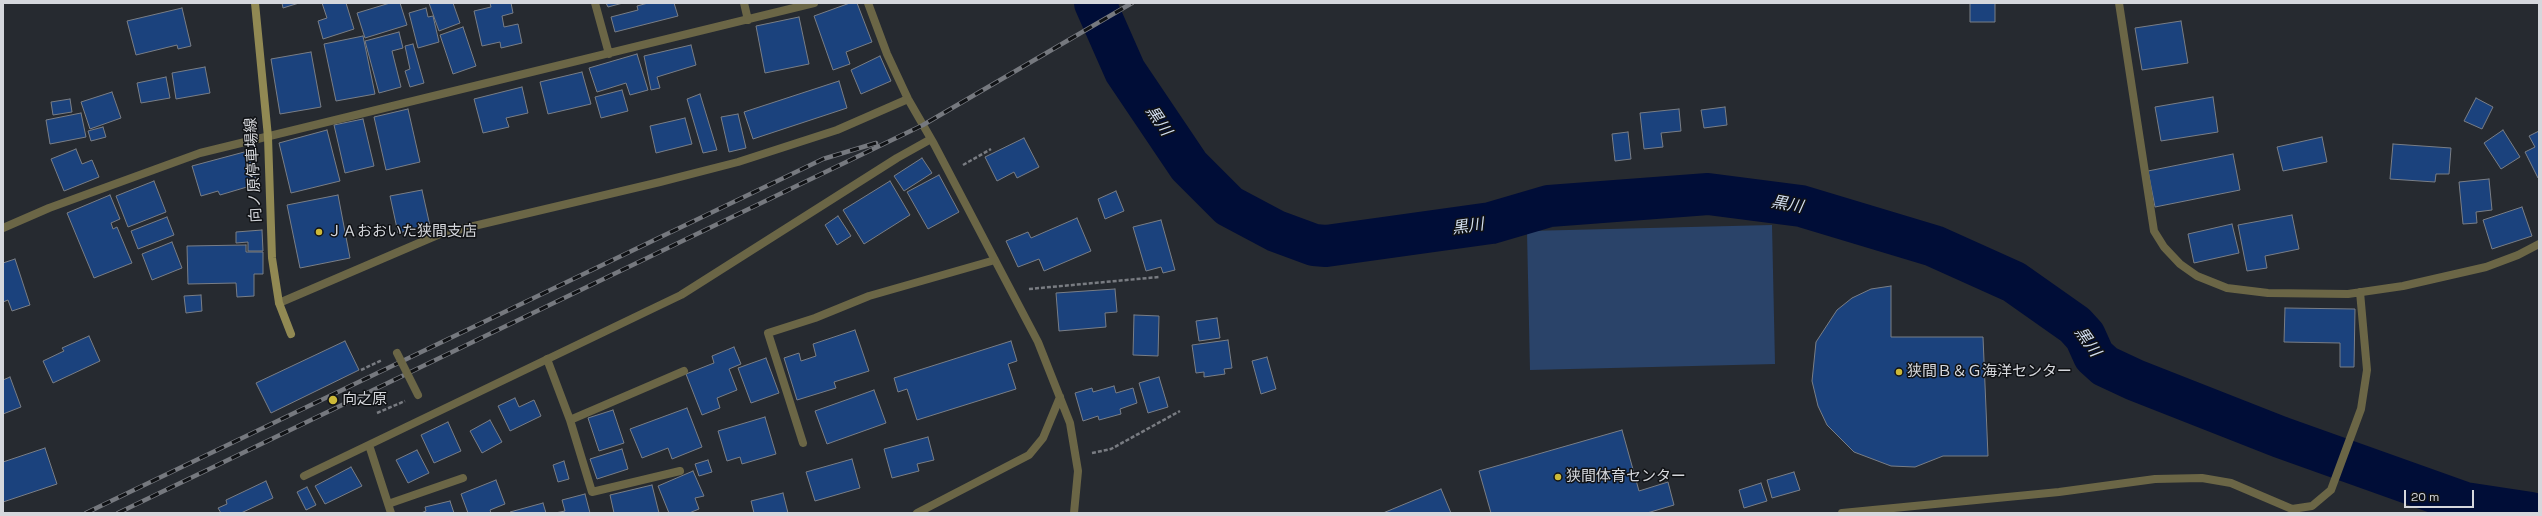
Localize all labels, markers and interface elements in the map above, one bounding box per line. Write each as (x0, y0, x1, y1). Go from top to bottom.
water label: 黒川 (1141, 102, 1175, 140)
street label: 向ノ原停車場線 (242, 117, 266, 223)
water label: 黒川 (1770, 193, 1804, 217)
water label: 黒川 (1451, 215, 1485, 239)
place label: ＪＡおおいた狭間支店 (327, 223, 477, 241)
marker: ＪＡおおいた狭間支店 (314, 227, 324, 237)
water label: 黒川 (2070, 323, 2104, 361)
place label: 狭間Ｂ＆Ｇ海洋センター (1907, 363, 2072, 381)
marker: 狭間Ｂ＆Ｇ海洋センター (1894, 367, 1904, 377)
place label: 向之原 (342, 391, 387, 409)
marker: 向之原 (327, 394, 339, 406)
place label: 狭間体育センター (1566, 468, 1686, 486)
marker: 狭間体育センター (1553, 472, 1563, 482)
scale bar (2406, 482, 2476, 508)
text: 20 m (2411, 489, 2439, 505)

